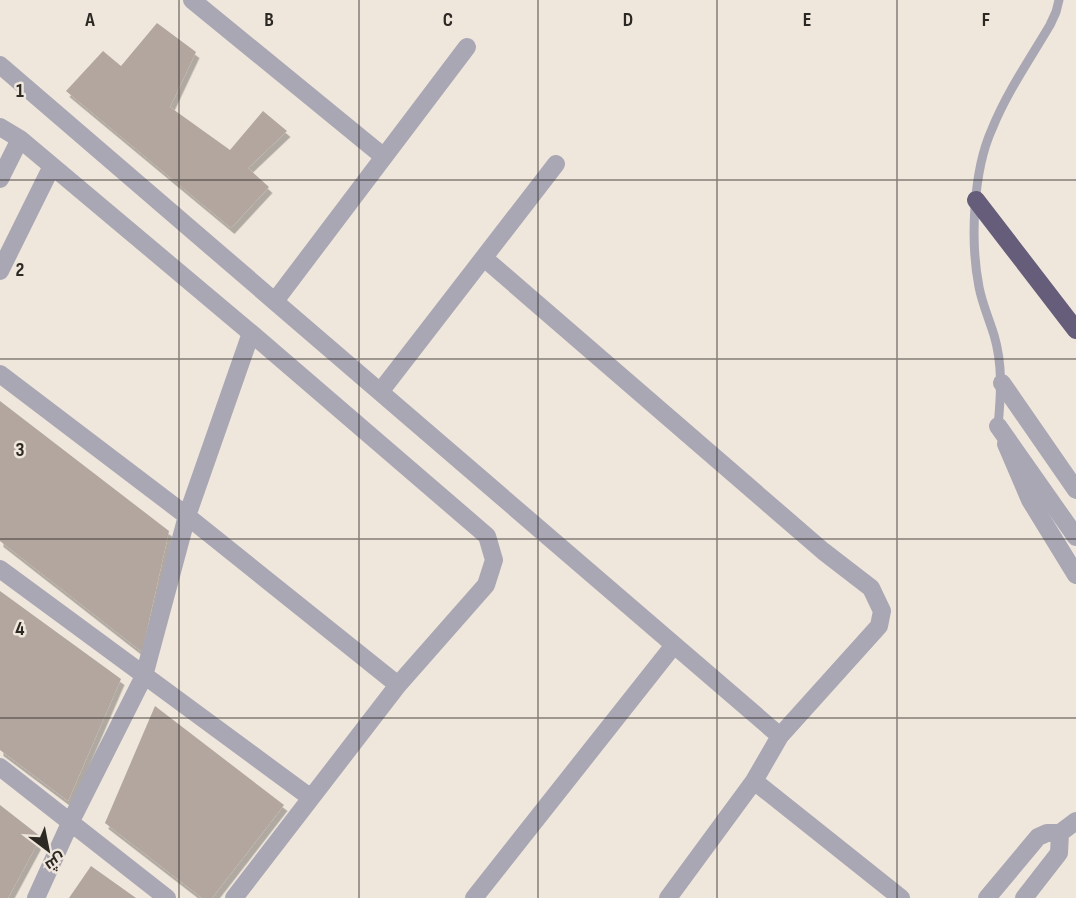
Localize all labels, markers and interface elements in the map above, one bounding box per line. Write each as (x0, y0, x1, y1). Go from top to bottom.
text: A (84, 8, 95, 32)
text: B (264, 8, 274, 32)
text: C (443, 8, 453, 32)
text: D (623, 8, 633, 32)
text: E (803, 8, 811, 32)
text: F (982, 8, 990, 32)
text: 1 (16, 79, 24, 103)
text: 2 (16, 258, 24, 282)
text: 3 (16, 438, 25, 462)
text: 4 (15, 617, 25, 641)
north arrow (18, 820, 78, 880)
text: ش (41, 848, 69, 875)

